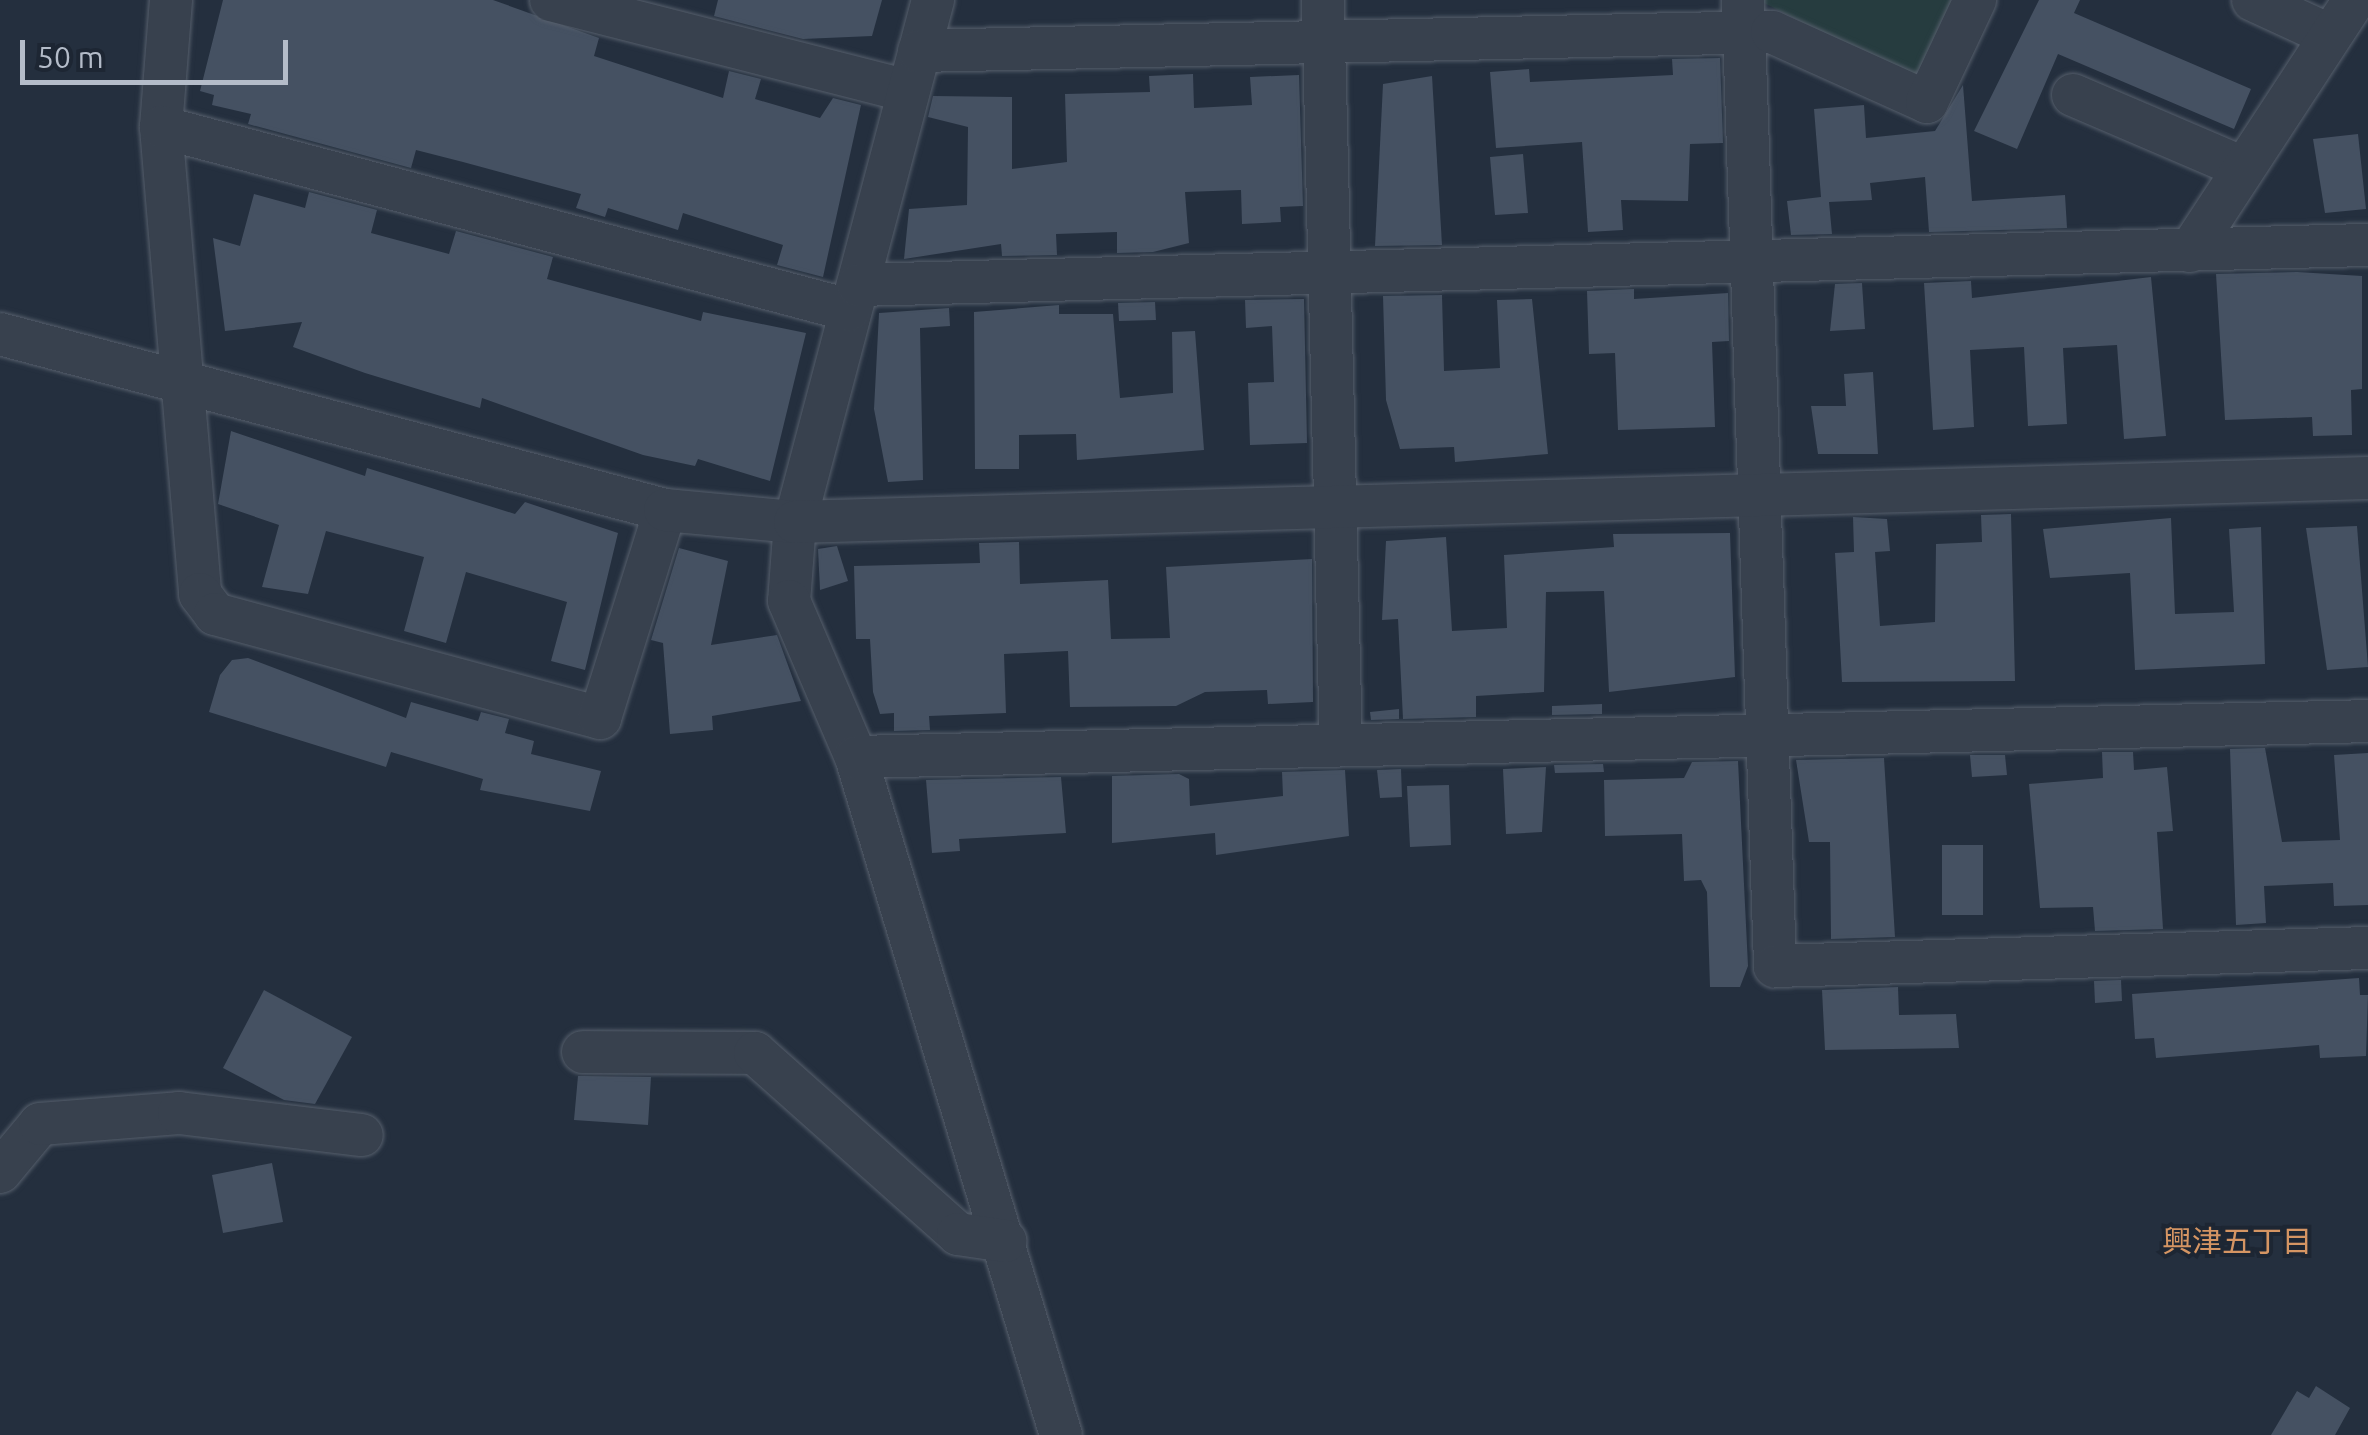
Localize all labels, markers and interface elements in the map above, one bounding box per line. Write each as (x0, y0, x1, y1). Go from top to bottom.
scale bar (25, 20, 292, 82)
text: 50 m (37, 40, 104, 74)
district label: 興津五丁目 (2162, 1223, 2312, 1259)

